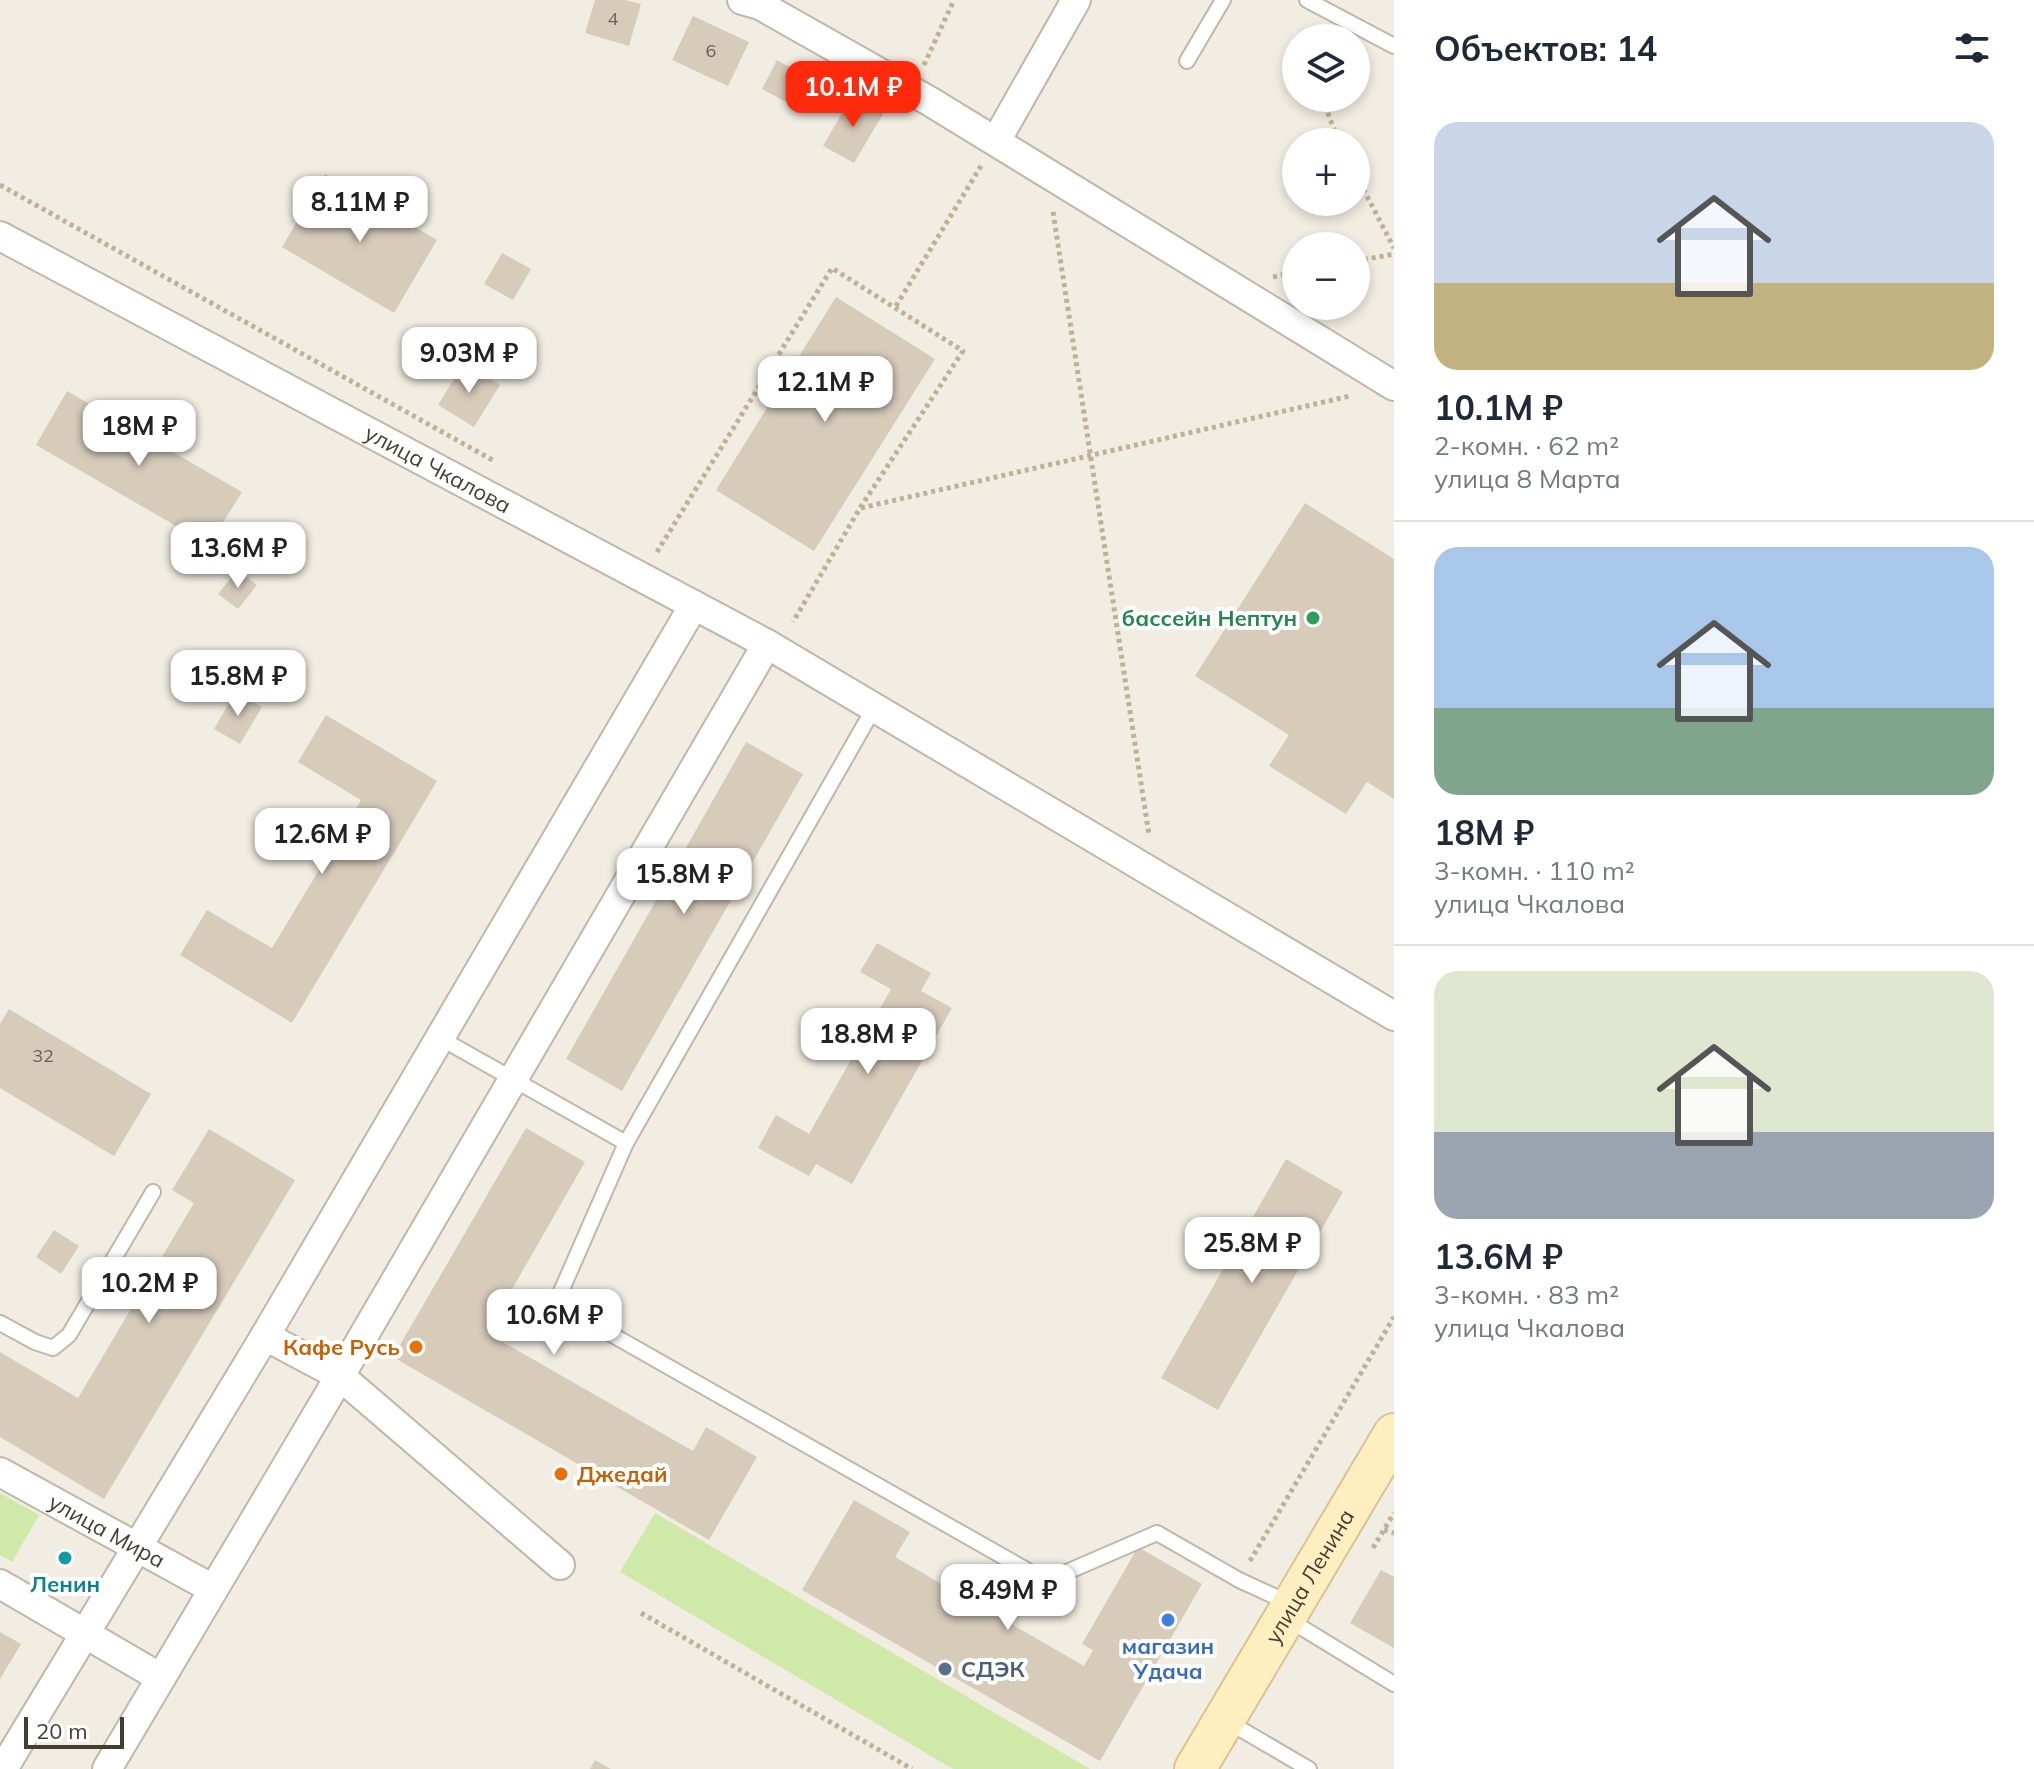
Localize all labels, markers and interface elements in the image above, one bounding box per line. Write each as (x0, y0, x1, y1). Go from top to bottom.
house number: 4 (608, 7, 619, 30)
map controls (1282, 24, 1370, 320)
button: layers (1282, 24, 1370, 112)
icon: filters (1950, 26, 1994, 70)
text: Объектов: 14 (1434, 27, 1657, 70)
house number: 6 (706, 39, 716, 62)
pin: 10.1M ₽ (779, 61, 927, 129)
text: 10.1M ₽ (804, 70, 902, 103)
button: + (1282, 128, 1370, 216)
icon: home (1642, 174, 1786, 318)
pin: 8.11M ₽ (286, 176, 434, 244)
text: 8.11M ₽ (311, 185, 409, 218)
button: − (1282, 232, 1370, 320)
pin: 9.03M ₽ (395, 327, 543, 395)
text: 9.03M ₽ (420, 336, 518, 369)
pin: 12.1M ₽ (751, 356, 899, 424)
text: 12.1M ₽ (776, 365, 874, 398)
text: 10.1M ₽ (1434, 386, 1563, 429)
pin: 18M ₽ (83, 400, 195, 468)
text: 18M ₽ (101, 409, 177, 442)
street label: улица Чкалова (360, 419, 516, 519)
text: 2-комн. · 62 m² (1434, 429, 1619, 462)
text: улица 8 Марта (1434, 462, 1621, 495)
pin: 13.6M ₽ (164, 522, 312, 590)
text: 13.6M ₽ (189, 531, 287, 564)
icon: home (1642, 599, 1786, 743)
place label: бассейн Нептун (1122, 604, 1297, 632)
marker: бассейн Нептун (1304, 609, 1322, 627)
pin: 15.8M ₽ (164, 650, 312, 718)
text: 15.8M ₽ (189, 659, 287, 692)
pin: 12.6M ₽ (248, 808, 396, 876)
text: 18M ₽ (1434, 811, 1534, 854)
text: 12.6M ₽ (273, 817, 371, 850)
pin: 15.8M ₽ (610, 848, 758, 916)
text: 3-комн. · 110 m² (1434, 854, 1635, 887)
text: 15.8M ₽ (635, 857, 733, 890)
text: улица Чкалова (1434, 887, 1625, 920)
pin: 18.8M ₽ (794, 1008, 942, 1076)
text: 18.8M ₽ (819, 1017, 917, 1050)
icon: home (1642, 1023, 1786, 1167)
house number: 32 (32, 1044, 54, 1067)
pin: 25.8M ₽ (1178, 1217, 1326, 1285)
text: 25.8M ₽ (1203, 1226, 1301, 1259)
text: 13.6M ₽ (1434, 1235, 1563, 1278)
pin: 10.2M ₽ (75, 1257, 223, 1325)
text: 10.2M ₽ (100, 1266, 198, 1299)
text: 3-комн. · 83 m² (1434, 1278, 1619, 1311)
pin: 10.6M ₽ (480, 1289, 628, 1357)
text: 10.6M ₽ (505, 1298, 603, 1331)
text: улица Чкалова (1434, 1311, 1625, 1344)
place label: Кафе Русь (283, 1333, 400, 1361)
marker: Кафе Русь (407, 1338, 425, 1356)
place label: Джедай (577, 1460, 668, 1488)
marker: Джедай (552, 1465, 570, 1483)
street label: улица Мира (44, 1487, 170, 1574)
street label: улица Ленина (1259, 1504, 1360, 1649)
marker: Ленин (56, 1549, 74, 1567)
pin: 8.49M ₽ (934, 1564, 1082, 1632)
place label: Ленин (30, 1570, 100, 1598)
text: 8.49M ₽ (959, 1573, 1057, 1606)
marker: магазин Удача (1159, 1611, 1177, 1629)
place label: магазин Удача (1122, 1632, 1214, 1685)
place label: СДЭК (961, 1655, 1025, 1683)
marker: СДЭК (936, 1660, 954, 1678)
scale bar (24, 1713, 124, 1749)
text: 20 m (36, 1717, 87, 1745)

